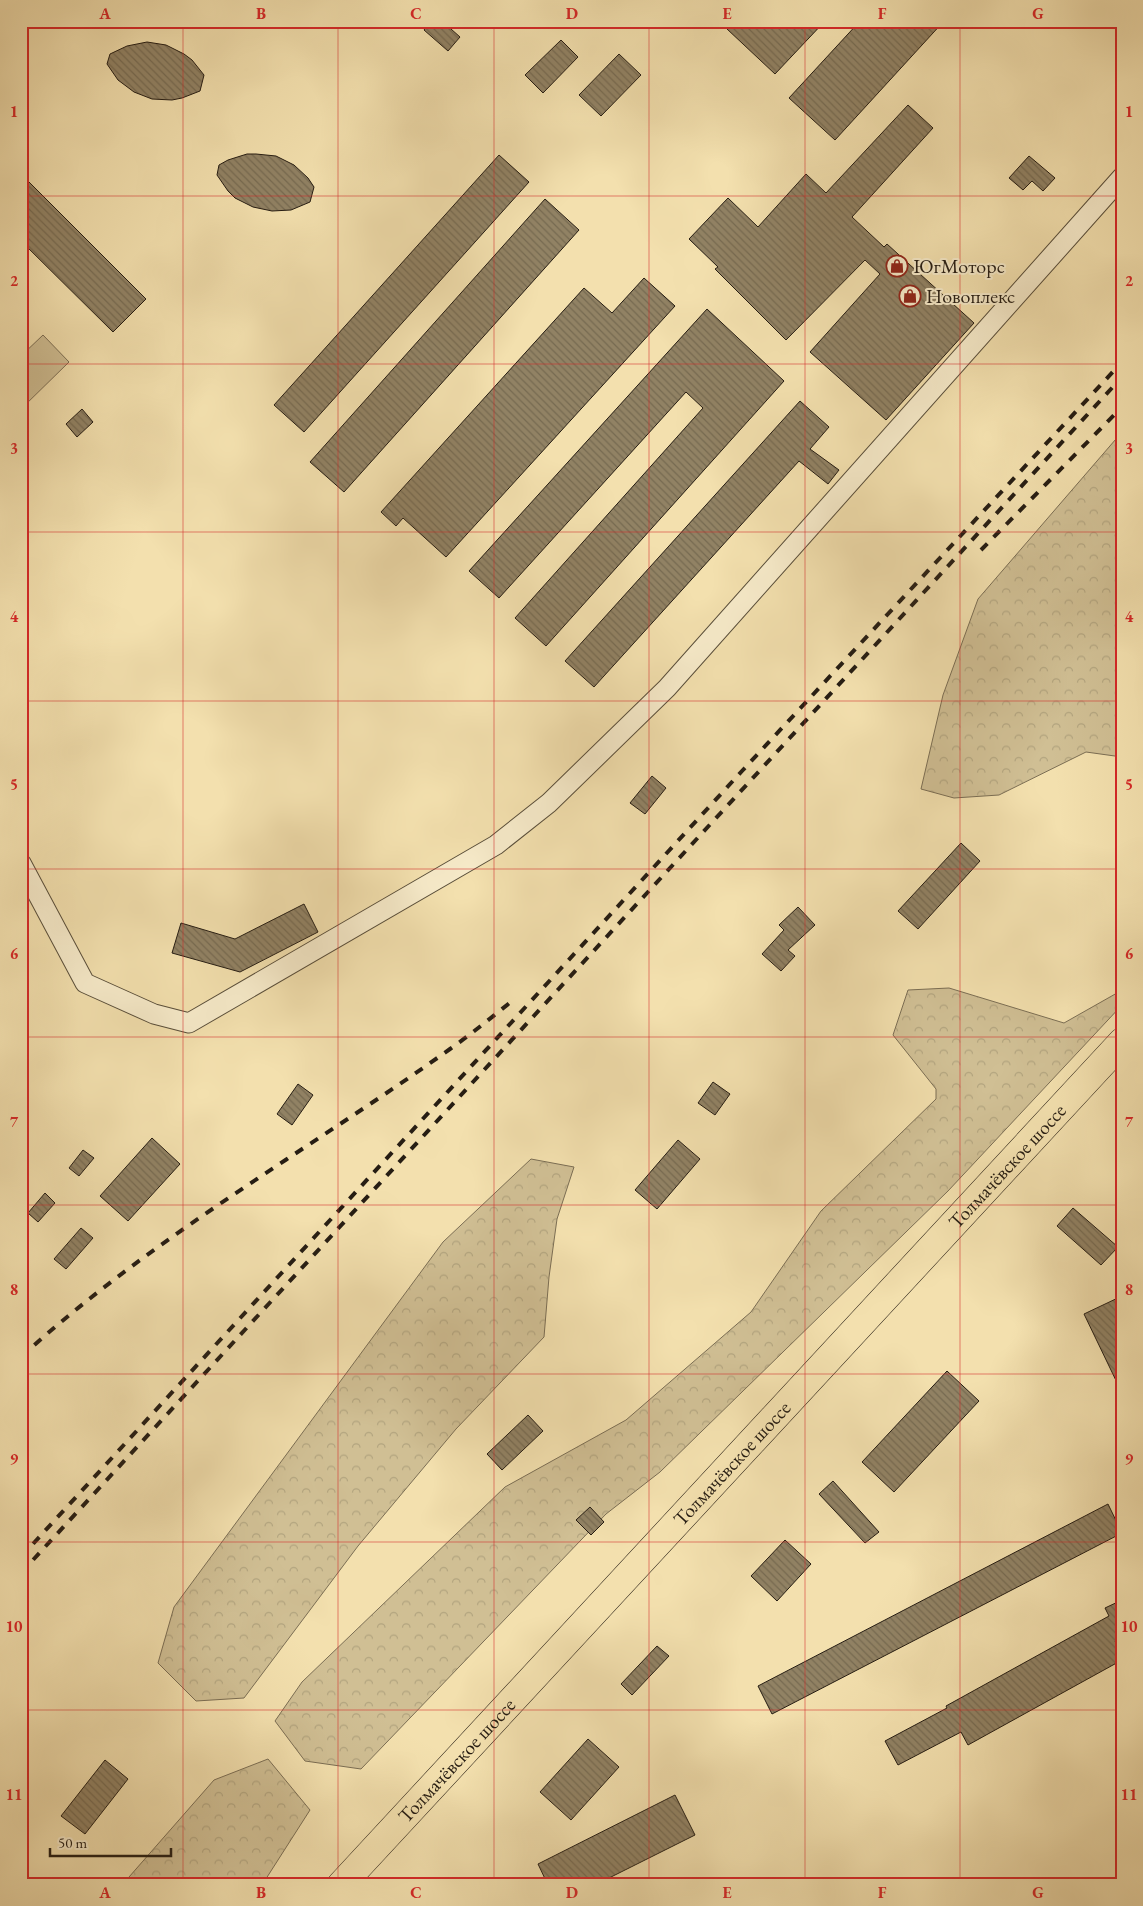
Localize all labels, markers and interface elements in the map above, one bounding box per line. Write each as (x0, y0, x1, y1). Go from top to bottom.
text: A (98, 3, 111, 24)
text: B (256, 3, 266, 24)
text: C (410, 3, 422, 24)
text: D (566, 3, 578, 24)
text: E (722, 3, 732, 24)
text: F (878, 3, 887, 24)
text: G (1032, 3, 1044, 24)
text: 1 (10, 101, 18, 122)
text: 1 (1125, 101, 1133, 122)
place label: ЮгМоторс (913, 253, 1005, 279)
shop icon: ЮгМоторс (885, 254, 909, 278)
text: 2 (10, 270, 19, 291)
text: 2 (1125, 270, 1134, 291)
place label: Новоплекс (926, 283, 1015, 309)
shop icon: Новоплекс (898, 284, 922, 308)
text: 3 (10, 438, 18, 459)
text: 3 (1125, 438, 1133, 459)
text: 4 (10, 606, 19, 627)
text: 4 (1125, 606, 1134, 627)
text: 5 (10, 774, 18, 795)
text: 5 (1125, 774, 1133, 795)
text: 6 (10, 943, 19, 964)
text: 6 (1125, 943, 1134, 964)
street label: Толмачёвское шоссе (943, 1098, 1072, 1234)
text: 7 (10, 1111, 19, 1132)
text: 7 (1125, 1111, 1134, 1132)
text: 8 (10, 1279, 18, 1300)
text: 8 (1125, 1279, 1133, 1300)
street label: Толмачёвское шоссе (667, 1395, 796, 1531)
text: 9 (10, 1448, 19, 1469)
text: 9 (1125, 1448, 1134, 1469)
text: 10 (6, 1616, 23, 1637)
text: 10 (1121, 1616, 1138, 1637)
street label: Толмачёвское шоссе (392, 1692, 521, 1828)
text: 11 (6, 1784, 22, 1805)
text: 11 (1121, 1784, 1137, 1805)
scale bar (50, 1826, 171, 1858)
text: 50 m (58, 1833, 87, 1852)
text: A (98, 1882, 111, 1903)
text: B (256, 1882, 266, 1903)
text: C (410, 1882, 422, 1903)
text: D (566, 1882, 578, 1903)
text: E (722, 1882, 732, 1903)
text: F (878, 1882, 887, 1903)
text: G (1032, 1882, 1044, 1903)

